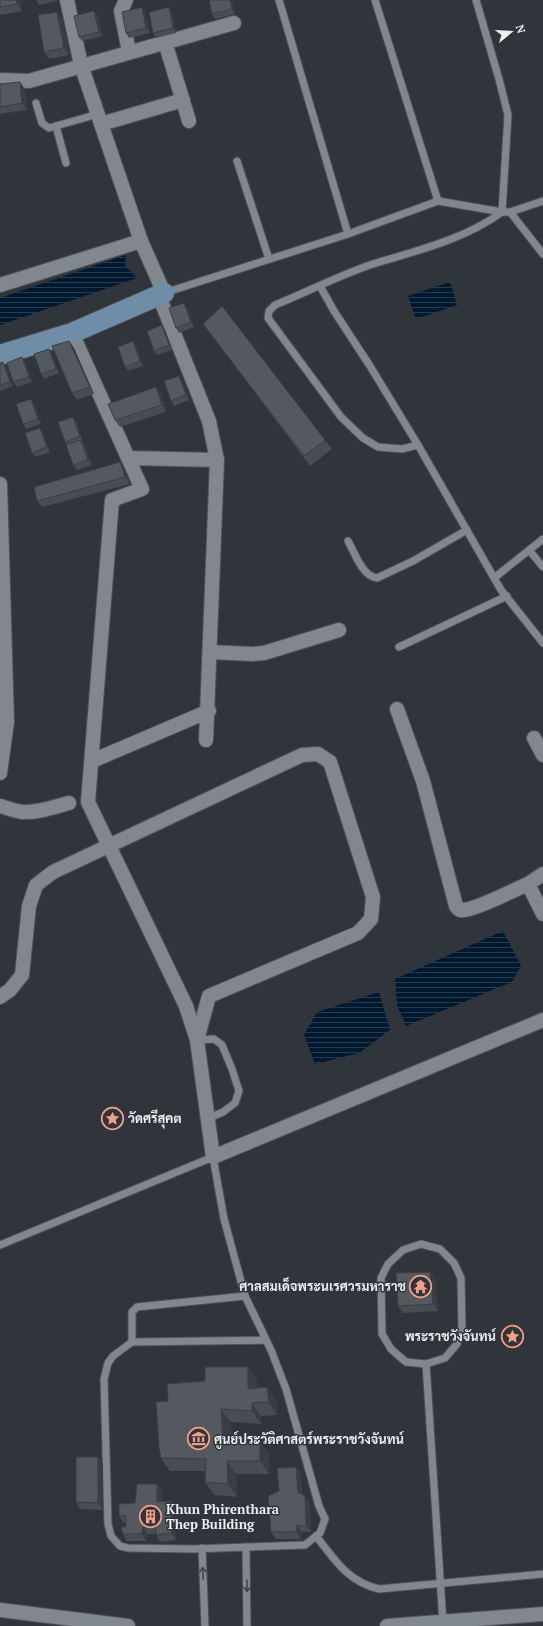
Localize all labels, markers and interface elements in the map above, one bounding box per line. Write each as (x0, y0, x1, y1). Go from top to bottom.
north arrow (491, 12, 531, 52)
text: N (513, 23, 529, 36)
place icon: วัดศรีสุคต (99, 1105, 125, 1131)
place label: วัดศรีสุคต (128, 1109, 182, 1129)
temple icon: ศาลสมเด็จพระนเรศวรมหาราช (408, 1273, 434, 1299)
place label: ศาลสมเด็จพระนเรศวรมหาราช (239, 1276, 406, 1295)
place icon: พระราชวังจันทน์ (499, 1323, 525, 1349)
place label: พระราชวังจันทน์ (405, 1327, 497, 1345)
museum icon: ศูนย์ประวัติศาสตร์พระราชวังจันทน์ (186, 1426, 212, 1452)
place label: ศูนย์ประวัติศาสตร์พระราชวังจันทน์ (214, 1430, 405, 1450)
place label: Khun Phirenthara Thep Building (166, 1500, 280, 1533)
building icon: Khun Phirenthara Thep Building (137, 1503, 163, 1529)
one-way arrow (199, 1567, 207, 1580)
one-way arrow (243, 1579, 251, 1592)

